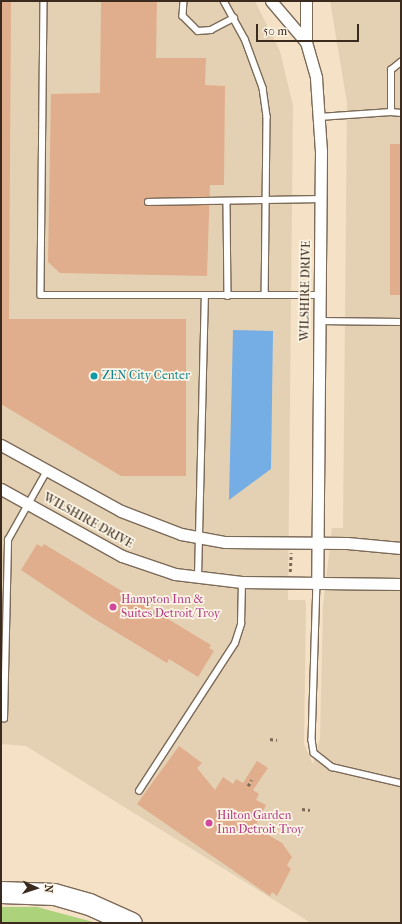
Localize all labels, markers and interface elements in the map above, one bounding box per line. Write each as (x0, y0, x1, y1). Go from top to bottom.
scale bar (258, 16, 361, 42)
text: 50 m (263, 24, 287, 38)
street label: WILSHIRE DRIVE (298, 241, 314, 341)
place label: ZEN City Center (102, 369, 190, 383)
marker: ZEN City Center (89, 371, 99, 381)
street label: WILSHIRE DRIVE (41, 490, 135, 552)
place label: Hampton Inn & Suites Detroit/Troy (121, 593, 220, 621)
marker: Hampton Inn & Suites Detroit/Troy (108, 602, 118, 612)
place label: Hilton Garden Inn Detroit Troy (217, 809, 303, 837)
marker: Hilton Garden Inn Detroit Troy (204, 818, 214, 828)
north arrow (16, 868, 56, 908)
text: N (42, 884, 55, 893)

